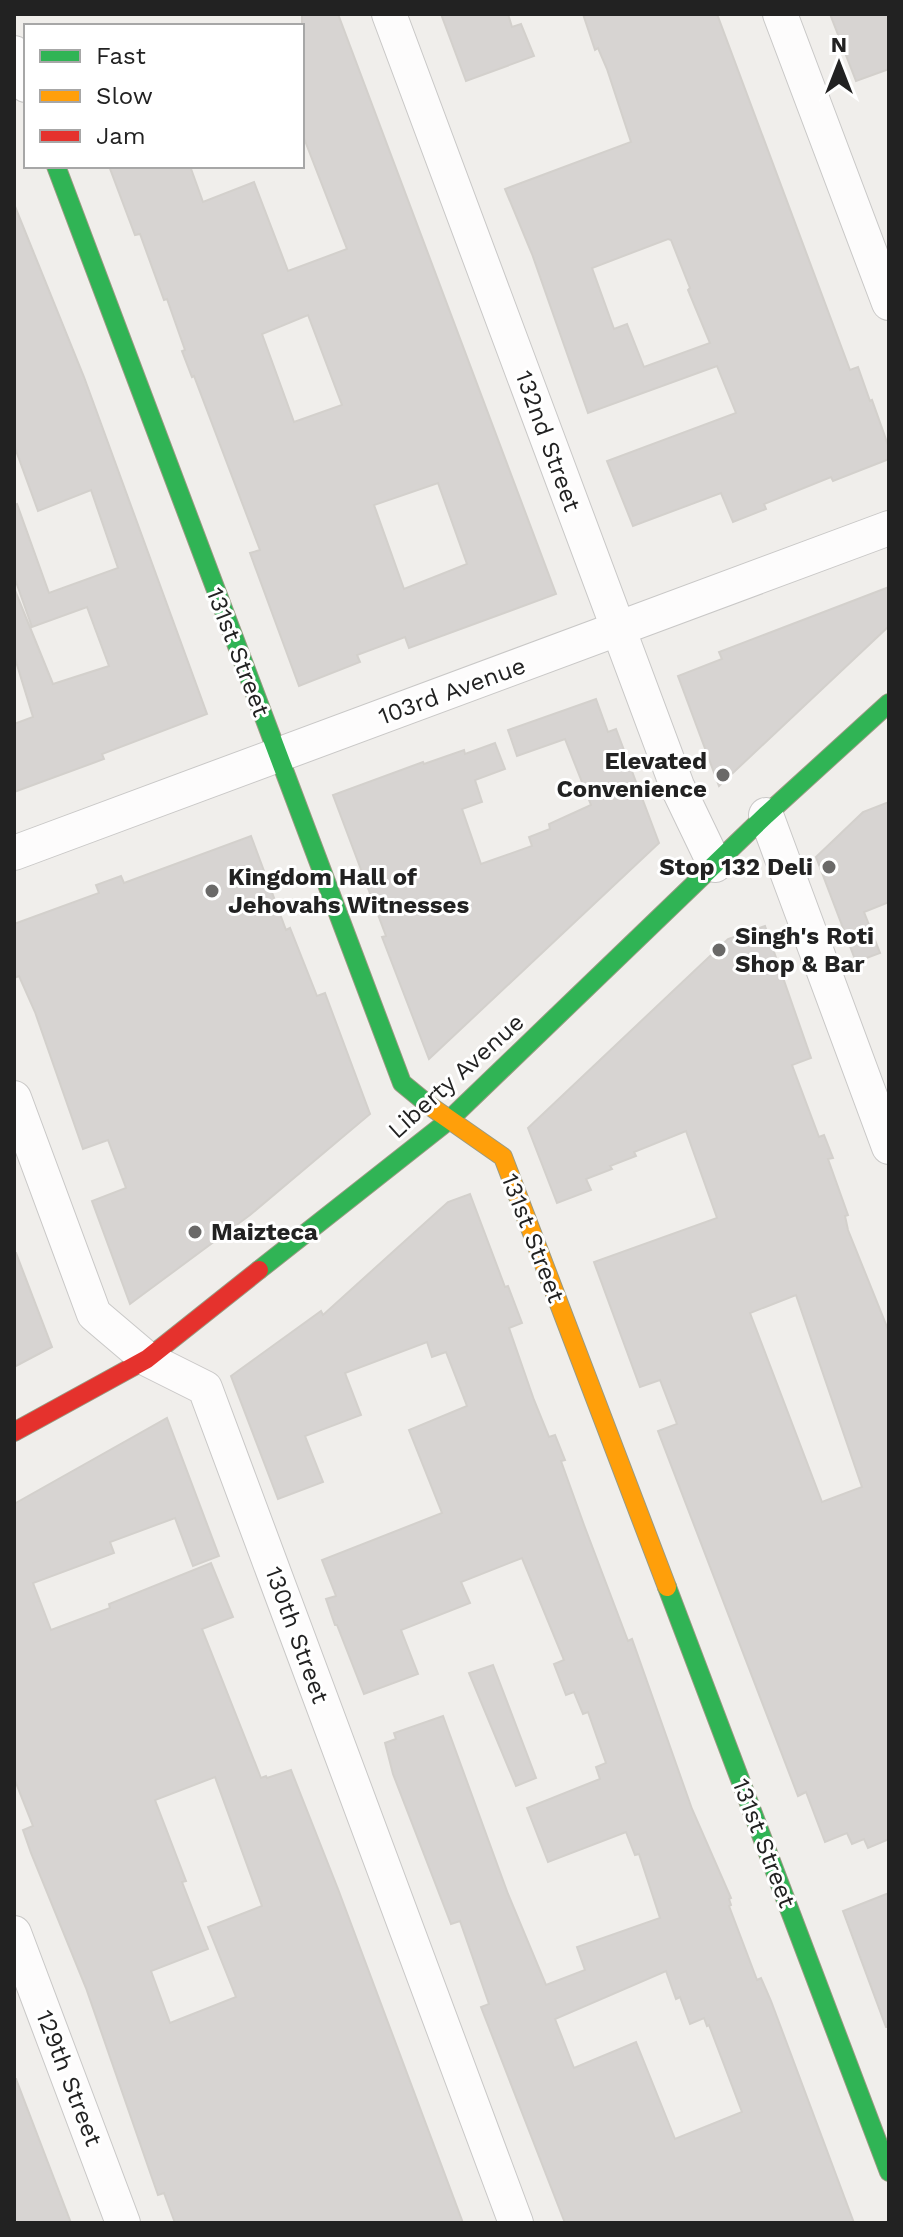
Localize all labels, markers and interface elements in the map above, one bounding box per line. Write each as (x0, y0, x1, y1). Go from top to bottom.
legend (24, 24, 304, 168)
north arrow (799, 24, 879, 104)
text: N (831, 32, 847, 57)
text: Fast (96, 42, 146, 70)
text: Slow (96, 82, 153, 110)
text: Jam (96, 122, 146, 150)
street label: 132nd Street (510, 367, 586, 515)
street label: 131st Street (201, 584, 275, 720)
street label: 103rd Avenue (375, 651, 529, 731)
place label: Elevated Convenience (556, 747, 707, 803)
marker: Elevated Convenience (714, 766, 732, 784)
place label: Stop 132 Deli (659, 853, 813, 881)
marker: Stop 132 Deli (820, 858, 838, 876)
place label: Kingdom Hall of Jehovahs Witnesses (228, 863, 469, 919)
marker: Kingdom Hall of Jehovahs Witnesses (203, 882, 221, 900)
place label: Singh's Roti Shop & Bar (735, 922, 874, 978)
marker: Singh's Roti Shop & Bar (710, 941, 728, 959)
street label: Liberty Avenue (382, 1008, 530, 1144)
street label: 131st Street (496, 1170, 570, 1306)
place label: Maizteca (211, 1218, 318, 1246)
marker: Maizteca (186, 1223, 204, 1241)
street label: 130th Street (259, 1563, 335, 1707)
street label: 131st Street (727, 1775, 801, 1911)
street label: 129th Street (30, 2006, 108, 2150)

